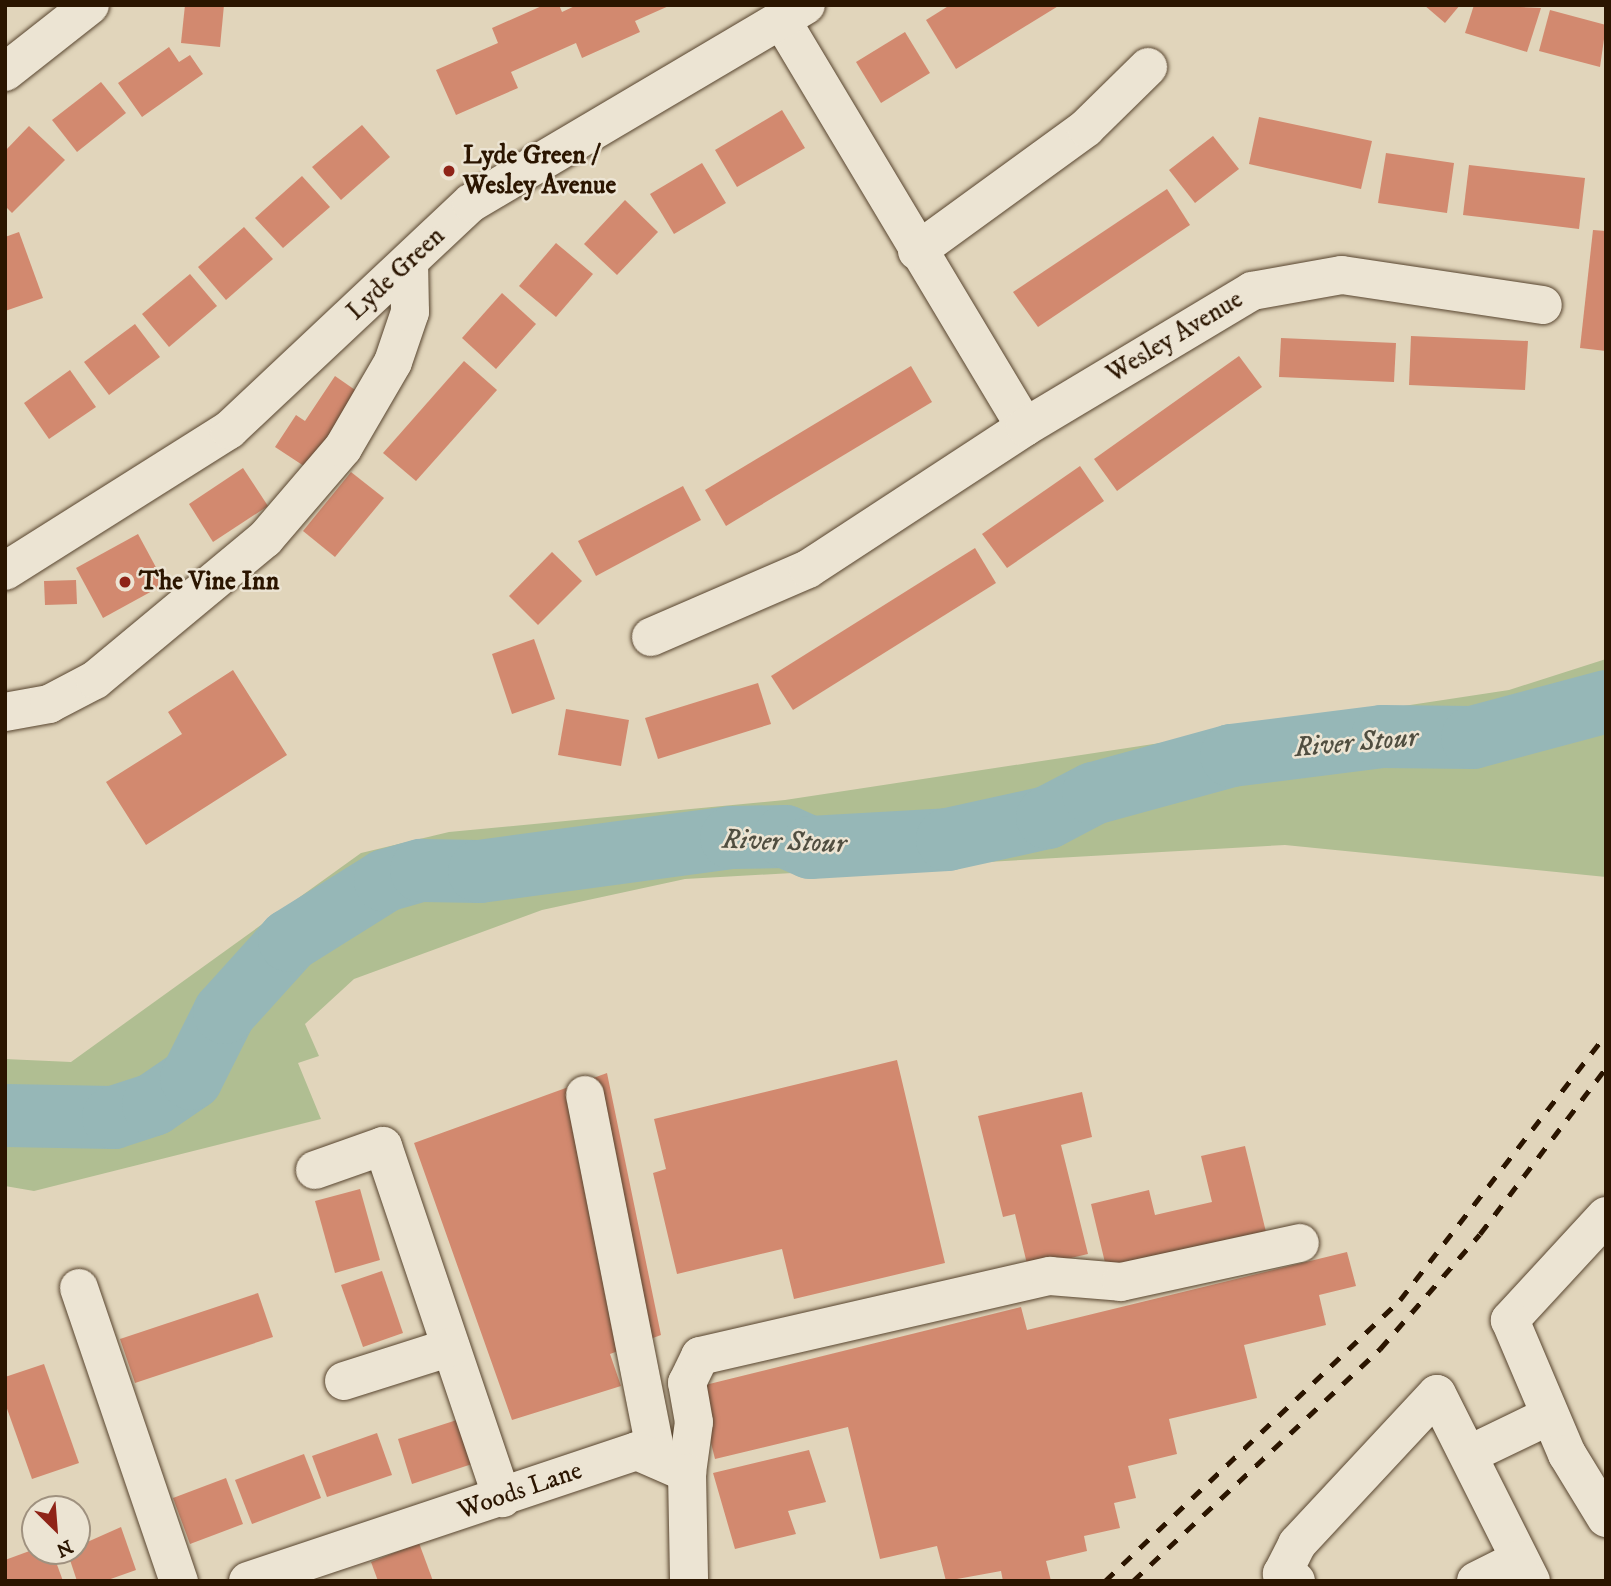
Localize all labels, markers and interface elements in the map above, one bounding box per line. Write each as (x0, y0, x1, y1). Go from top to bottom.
place label: Lyde Green / Wesley Avenue (463, 140, 616, 202)
marker: Lyde Green / Wesley Avenue (441, 163, 457, 179)
street label: Lyde Green (340, 221, 452, 327)
street label: Wesley Avenue (1101, 284, 1249, 390)
place label: The Vine Inn (139, 566, 279, 598)
marker: The Vine Inn (117, 574, 133, 590)
water label: River Stour (1293, 721, 1419, 765)
water label: River Stour (721, 823, 847, 861)
street label: Woods Lane (454, 1455, 586, 1527)
north arrow (21, 1495, 91, 1565)
text: N (52, 1534, 76, 1561)

